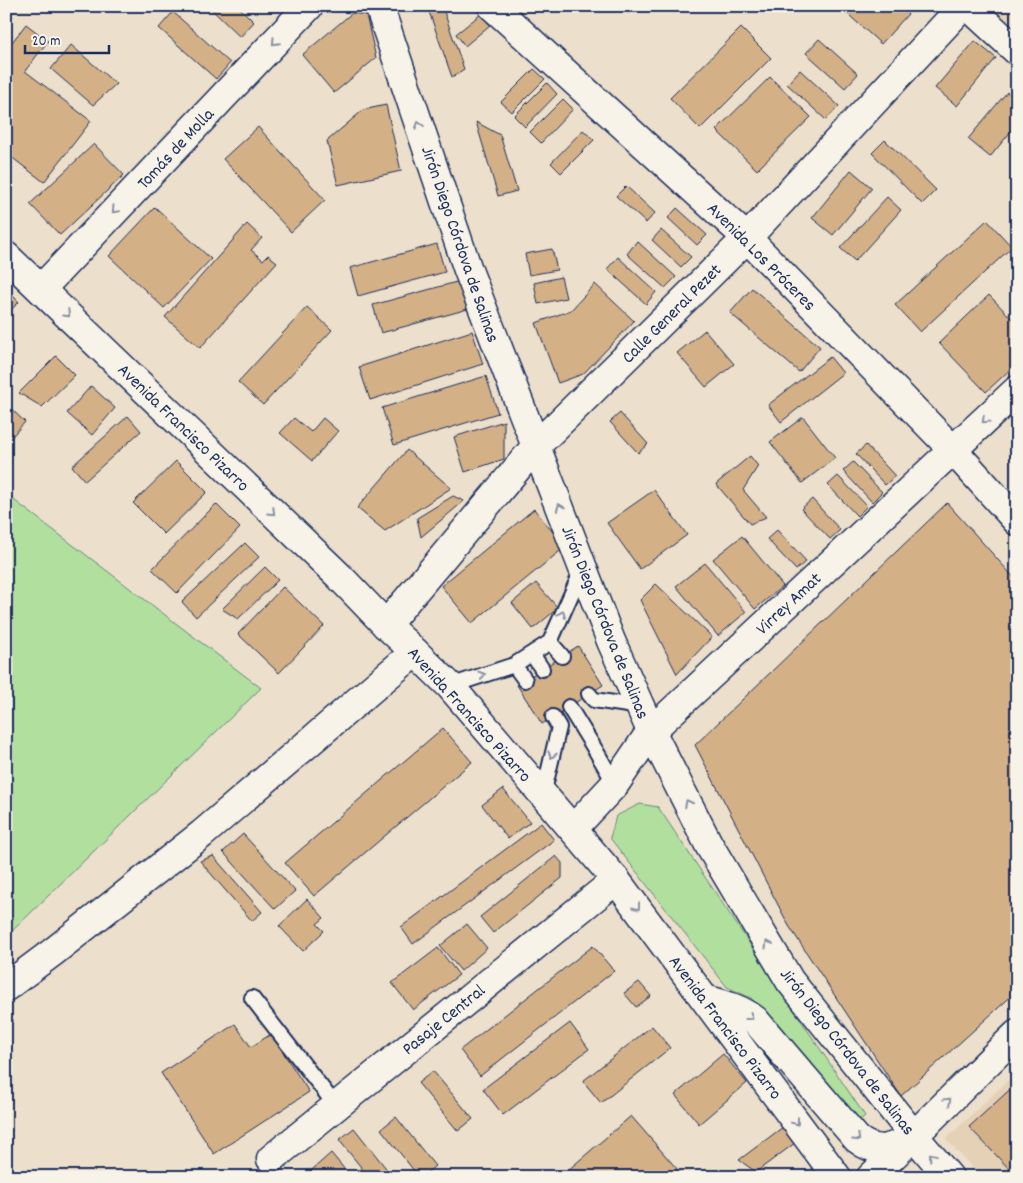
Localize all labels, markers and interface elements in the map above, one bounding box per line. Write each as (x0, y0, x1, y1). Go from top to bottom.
scale bar (25, 22, 109, 54)
text: 20 m (32, 31, 60, 53)
one-way arrow (272, 36, 281, 45)
street label: Tomás de Molla (133, 103, 221, 196)
one-way arrow (415, 121, 425, 130)
street label: Jirón Diego Córdova de Salinas (413, 143, 504, 346)
street label: Avenida Los Próceres (700, 198, 820, 318)
one-way arrow (112, 205, 121, 214)
street label: Calle General Pezet (617, 259, 729, 370)
one-way arrow (61, 308, 70, 317)
street label: Avenida Francisco Pizarro (111, 359, 254, 499)
one-way arrow (981, 414, 990, 423)
one-way arrow (555, 504, 565, 512)
one-way arrow (266, 506, 275, 515)
street label: Jirón Diego Córdova de Salinas (553, 523, 654, 723)
street label: Virrey Amat (751, 568, 828, 642)
one-way arrow (555, 610, 566, 619)
street label: Avenida Francisco Pizarro (400, 642, 536, 789)
one-way arrow (477, 671, 486, 681)
one-way arrow (547, 751, 558, 759)
one-way arrow (684, 799, 694, 808)
one-way arrow (631, 901, 639, 910)
one-way arrow (765, 941, 775, 950)
street label: Avenida Francisco Pizarro (661, 951, 787, 1106)
street label: Jirón Diego Córdova de Salinas (773, 964, 919, 1142)
street label: Pasaje Central (398, 979, 492, 1062)
one-way arrow (744, 1011, 753, 1019)
one-way arrow (942, 1098, 951, 1107)
one-way arrow (791, 1116, 799, 1125)
one-way arrow (851, 1132, 860, 1141)
one-way arrow (928, 1153, 937, 1162)

